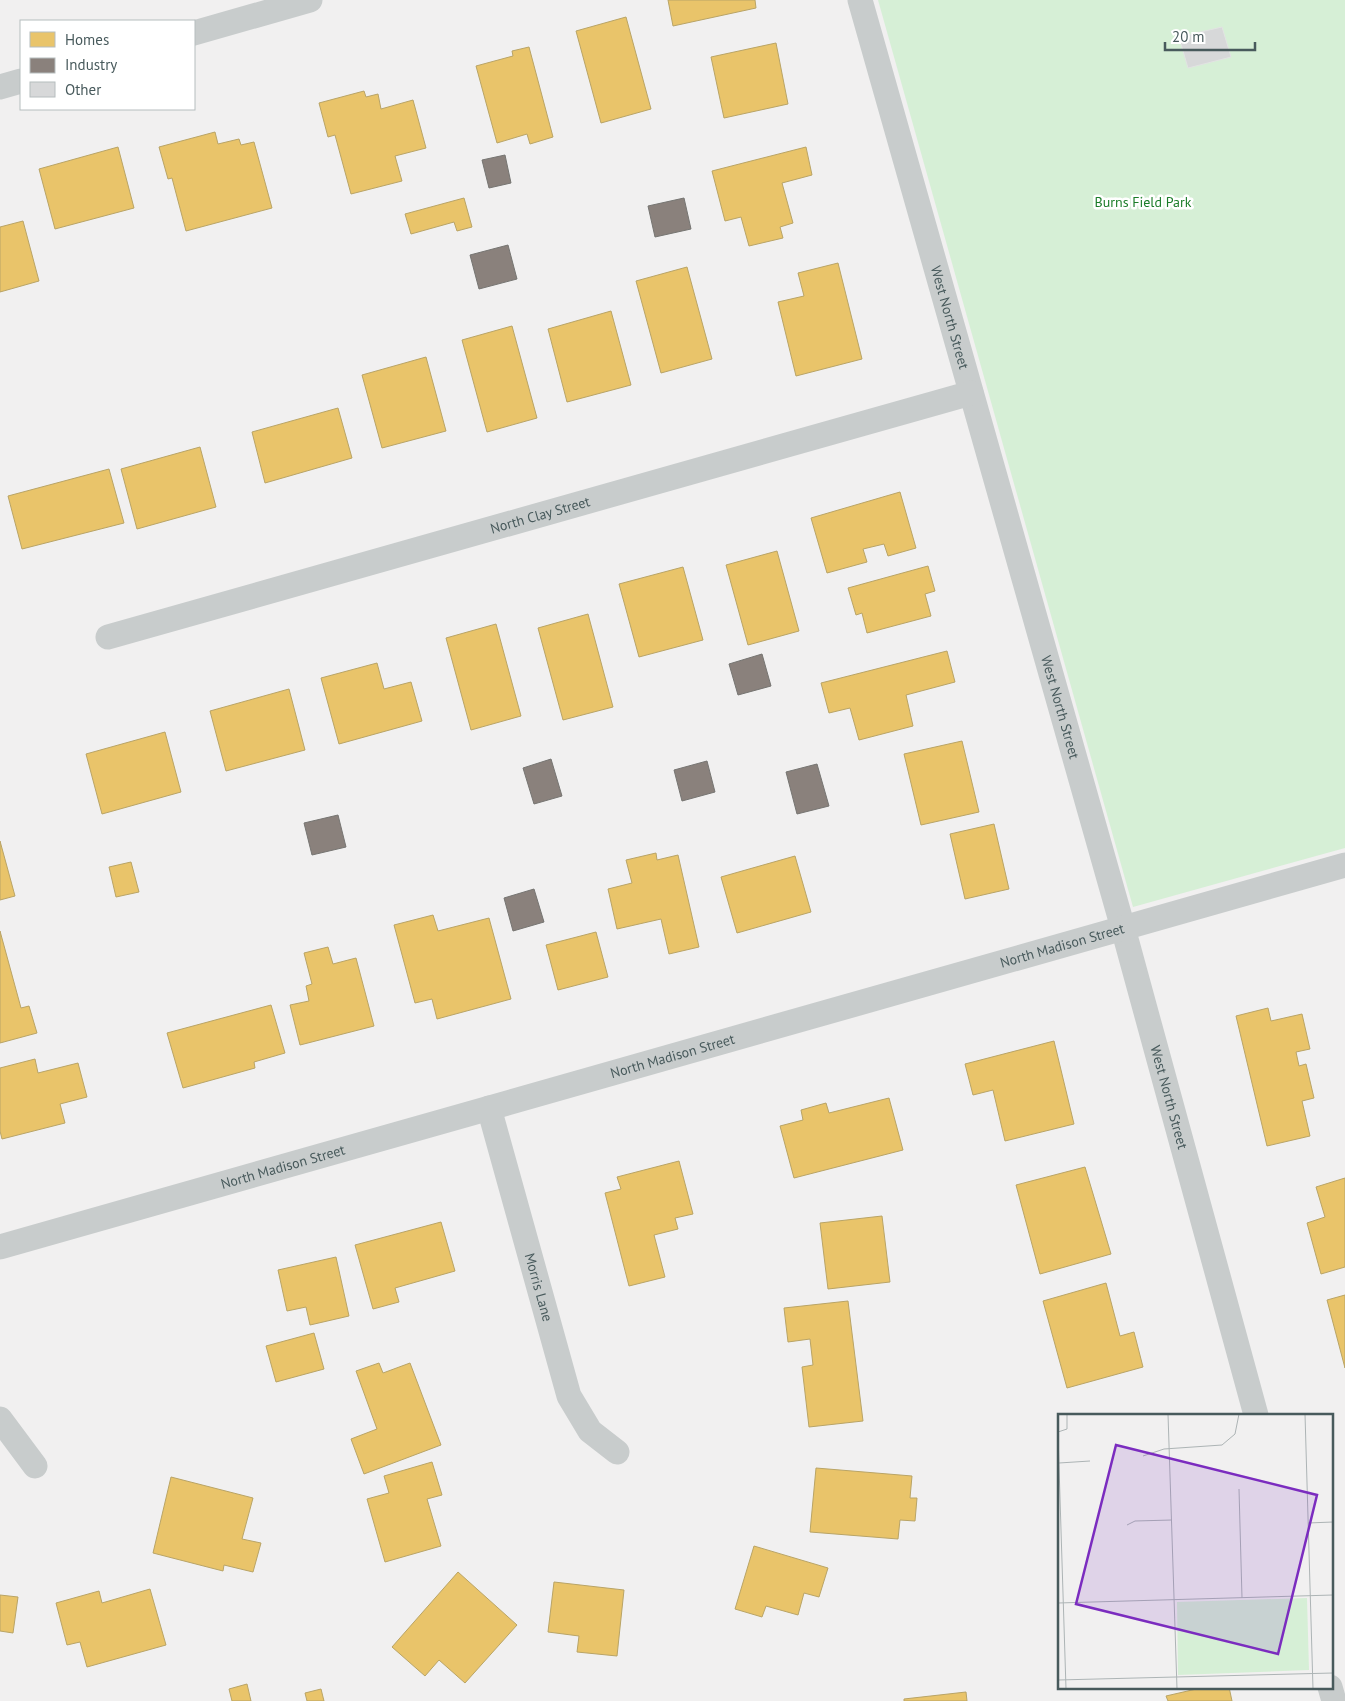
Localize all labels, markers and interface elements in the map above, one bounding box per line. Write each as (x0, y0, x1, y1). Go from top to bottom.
legend (20, 20, 195, 110)
scale bar (1165, 20, 1255, 52)
text: 20 m (1172, 27, 1205, 46)
text: Homes (65, 30, 109, 49)
text: Industry (65, 55, 117, 74)
text: Other (65, 80, 101, 99)
park label: Burns Field Park (1095, 193, 1192, 211)
street label: West North Street (927, 264, 973, 371)
street label: North Clay Street (488, 492, 592, 538)
street label: West North Street (1037, 653, 1084, 761)
street label: North Madison Street (998, 919, 1126, 972)
street label: North Madison Street (608, 1030, 737, 1082)
street label: West North Street (1146, 1043, 1192, 1151)
street label: North Madison Street (219, 1140, 347, 1193)
street label: Morris Lane (521, 1251, 557, 1323)
inset map (1058, 1414, 1332, 1688)

